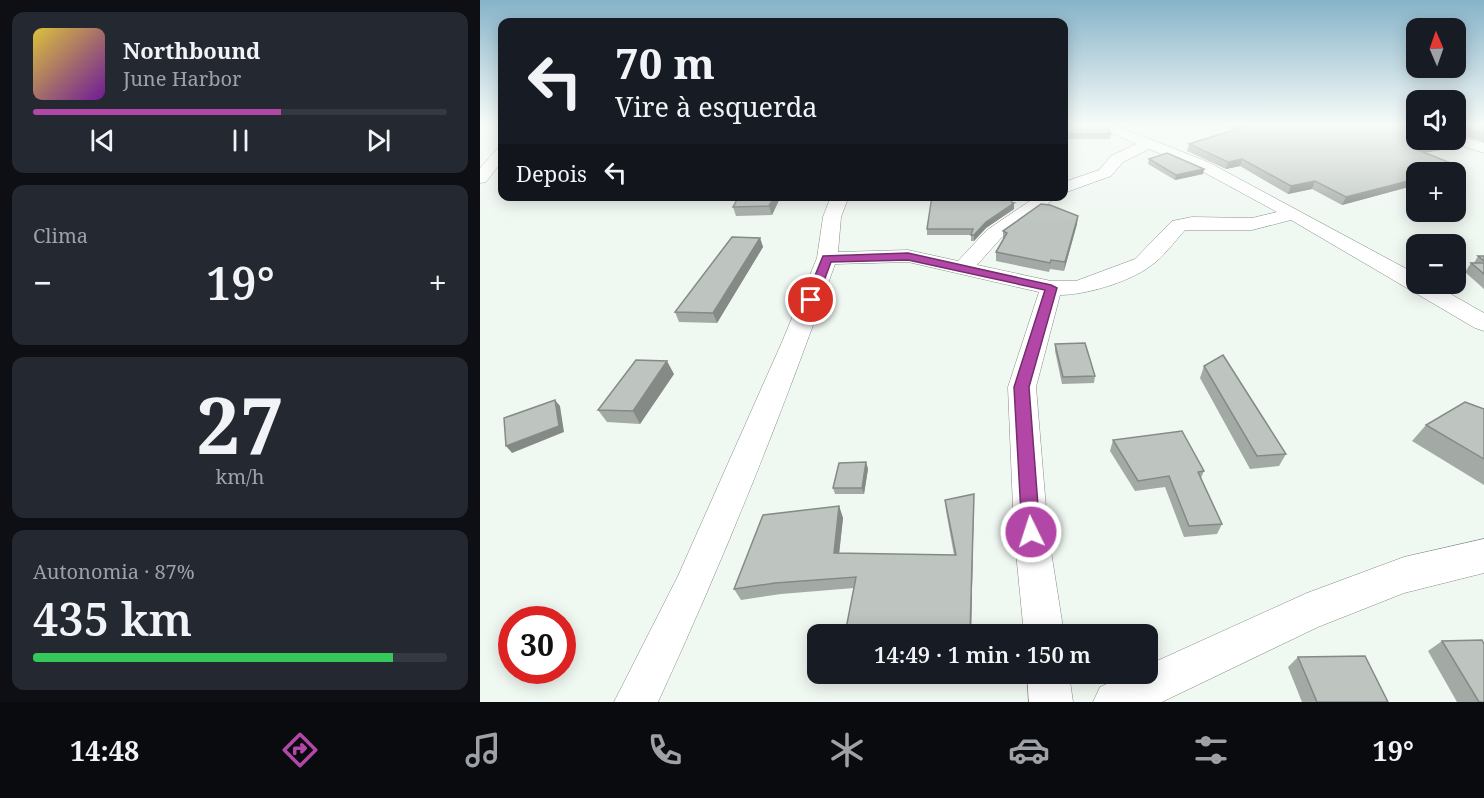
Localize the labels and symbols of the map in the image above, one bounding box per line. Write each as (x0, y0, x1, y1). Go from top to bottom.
north arrow (1406, 18, 1466, 78)
pin (785, 274, 836, 325)
position arrow (999, 500, 1063, 564)
speed limit sign: 30 (498, 606, 576, 684)

